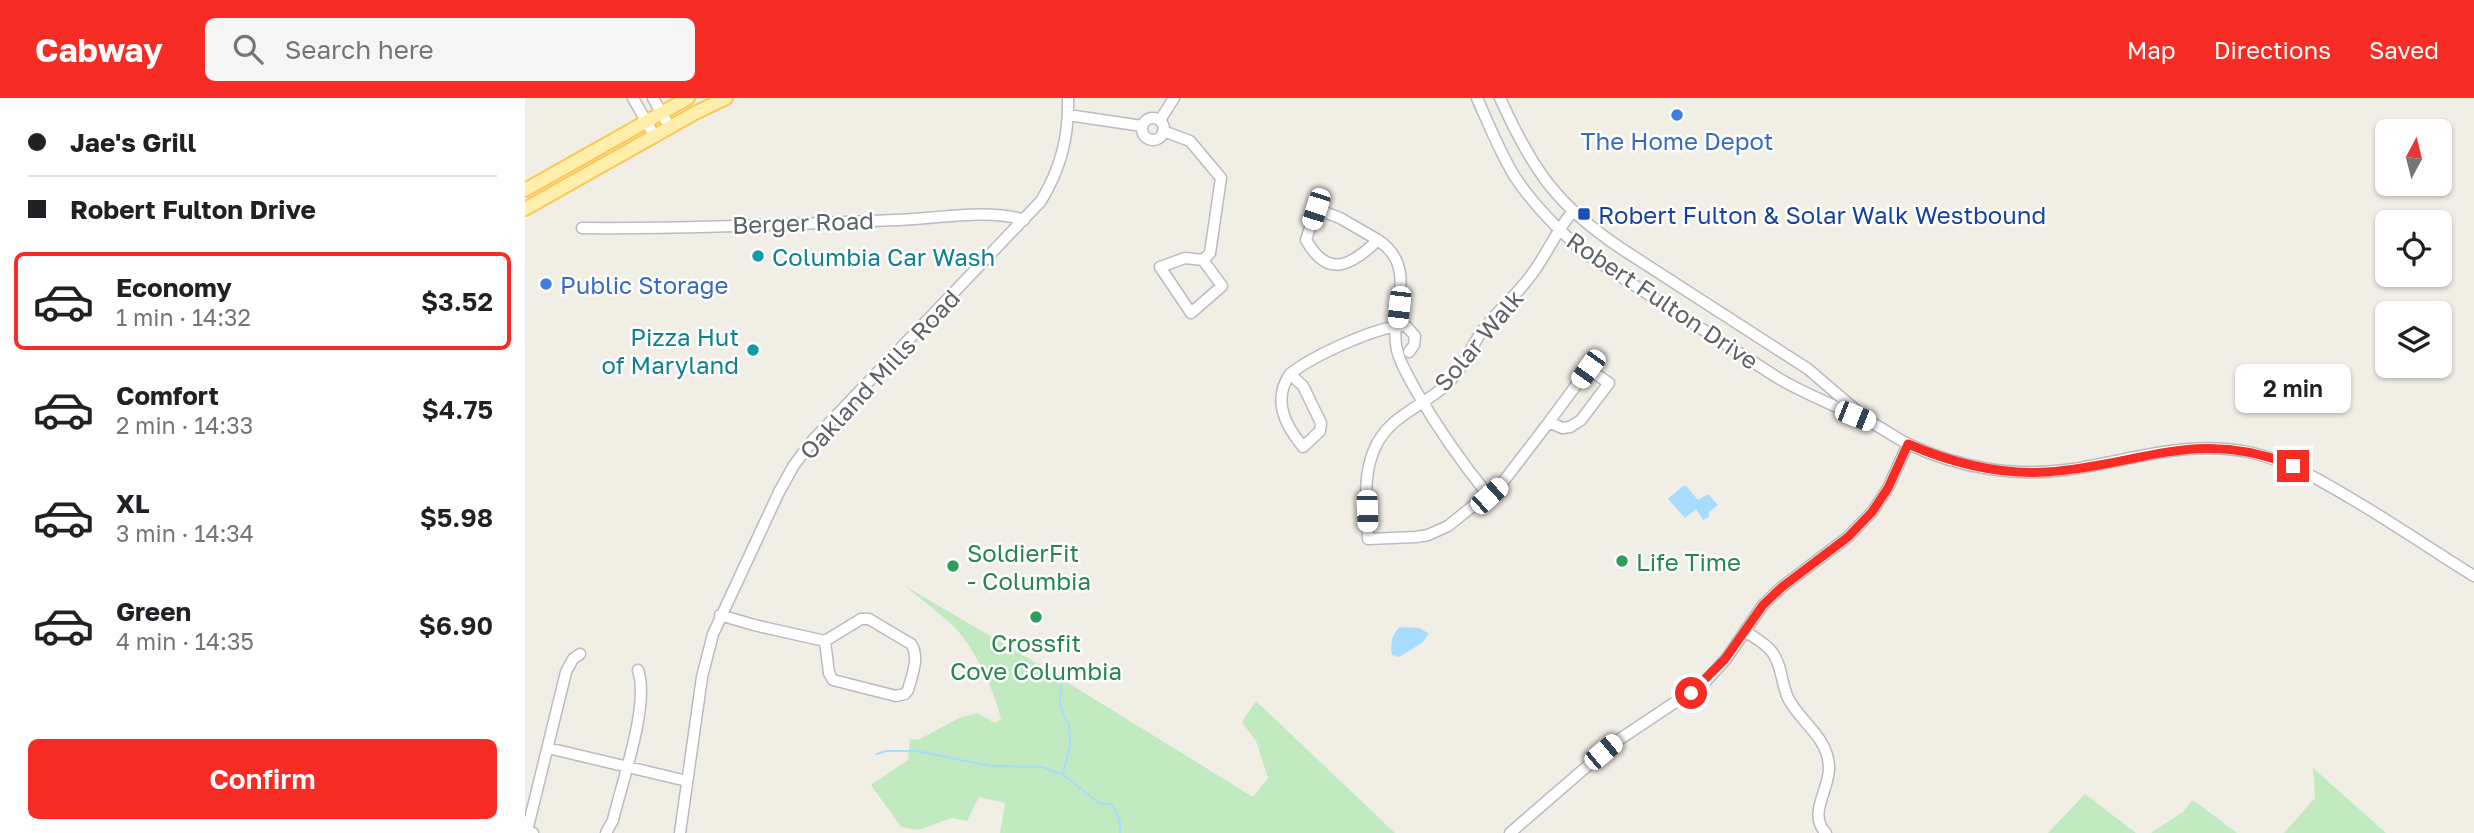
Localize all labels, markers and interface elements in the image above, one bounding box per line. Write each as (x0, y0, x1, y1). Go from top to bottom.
search box (205, 18, 695, 81)
text: Cabway (35, 30, 163, 69)
icon: search (229, 30, 267, 68)
text: Search here (285, 34, 434, 65)
text: Map (2127, 35, 2176, 64)
text: Directions (2214, 35, 2331, 64)
text: Saved (2369, 35, 2439, 64)
marker: The Home Depot (1669, 107, 1685, 123)
north arrow (2375, 119, 2452, 196)
map controls (2375, 119, 2452, 378)
place label: The Home Depot (1581, 126, 1773, 155)
text: Jae's Grill (70, 127, 196, 158)
car (1300, 186, 1333, 232)
text: Robert Fulton Drive (70, 194, 316, 225)
place label: Robert Fulton & Solar Walk Westbound (1598, 200, 2046, 229)
street label: Berger Road (732, 205, 874, 239)
marker: Robert Fulton & Solar Walk Westbound (1576, 206, 1592, 222)
button: locate (2375, 210, 2452, 287)
street label: Robert Fulton Drive (1562, 225, 1764, 375)
place label: Columbia Car Wash (772, 242, 995, 271)
marker: Columbia Car Wash (750, 248, 766, 264)
icon: car (32, 270, 95, 333)
place label: Public Storage (560, 270, 728, 299)
text: Economy (116, 272, 232, 303)
marker: Public Storage (538, 276, 554, 292)
street label: Oakland Mills Road (793, 283, 965, 465)
street label: Solar Walk (1427, 283, 1529, 397)
car (1387, 285, 1412, 329)
text: $3.52 (421, 286, 493, 317)
button: layers (2375, 301, 2452, 378)
text: 1 min · 14:32 (116, 303, 251, 331)
place label: Pizza Hut of Maryland (602, 322, 739, 379)
marker: Pizza Hut of Maryland (745, 342, 761, 358)
car (1568, 346, 1609, 392)
callout: 2 min (2235, 364, 2351, 414)
text: 2 min (2263, 374, 2323, 402)
icon: car (32, 378, 95, 441)
text: Comfort (116, 380, 219, 411)
text: $4.75 (422, 394, 493, 425)
car (1832, 398, 1879, 434)
text: 2 min · 14:33 (116, 411, 253, 439)
route end (2277, 450, 2309, 482)
car (1467, 474, 1512, 518)
icon: car (32, 486, 95, 549)
text: XL (116, 488, 150, 519)
car (1356, 490, 1379, 532)
text: $5.98 (420, 502, 493, 533)
text: 3 min · 14:34 (116, 519, 254, 547)
place label: SoldierFit - Columbia (967, 538, 1091, 595)
place label: Life Time (1636, 547, 1741, 576)
marker: Life Time (1614, 553, 1630, 569)
marker: SoldierFit - Columbia (945, 558, 961, 574)
icon: car (32, 594, 95, 657)
text: Green (116, 596, 191, 627)
marker: Crossfit Cove Columbia (1028, 609, 1044, 625)
text: $6.90 (419, 610, 493, 641)
text: 4 min · 14:35 (116, 627, 254, 655)
place label: Crossfit Cove Columbia (950, 628, 1122, 685)
route start (1675, 677, 1707, 709)
car (1581, 730, 1626, 774)
button: Confirm (28, 739, 497, 819)

